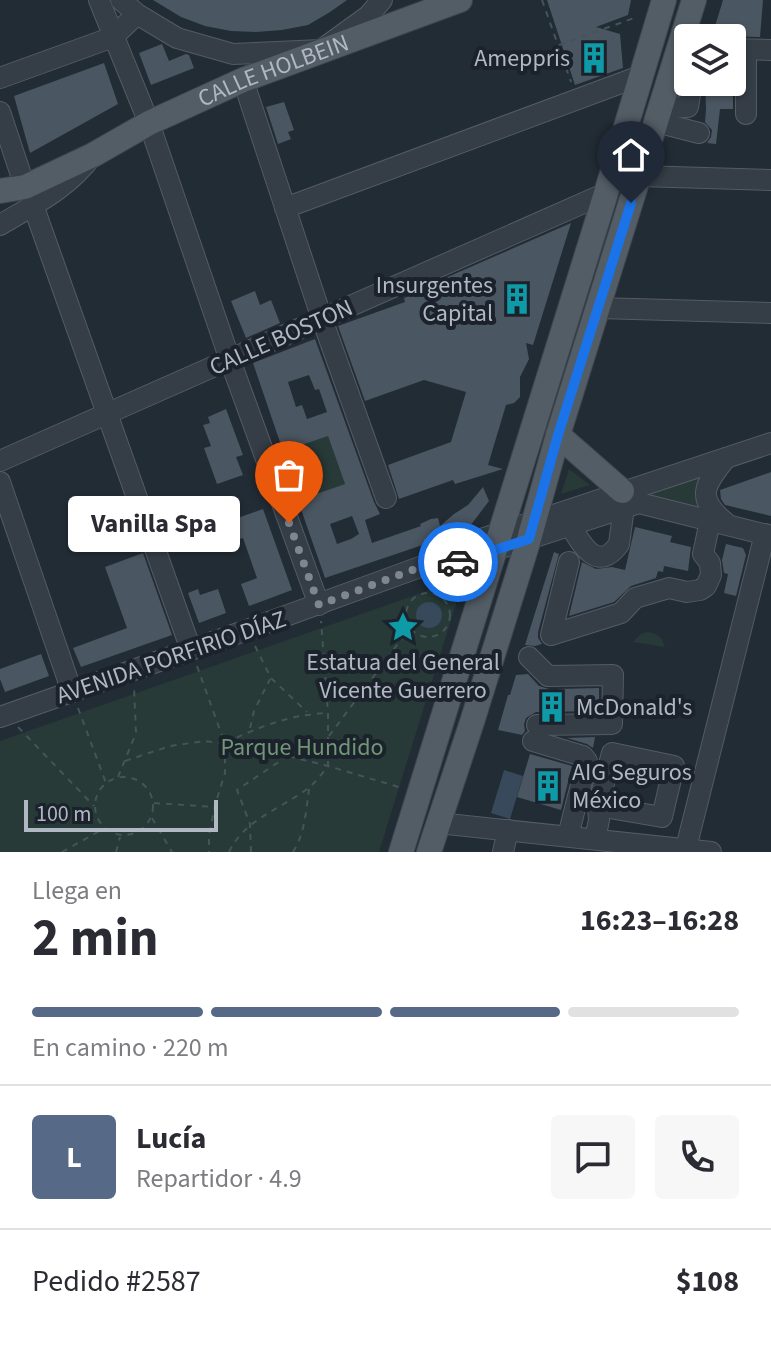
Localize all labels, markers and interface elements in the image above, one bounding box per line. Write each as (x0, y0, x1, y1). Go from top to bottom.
map controls (674, 24, 746, 96)
button: layers (674, 24, 746, 96)
street label: CALLE HOLBEIN (192, 26, 354, 116)
place label: Ameppris (474, 41, 570, 76)
building icon: Ameppris (577, 41, 611, 75)
pin (597, 121, 665, 203)
icon: home (609, 133, 653, 177)
place label: Insurgentes Capital (376, 268, 493, 331)
building icon: Insurgentes Capital (500, 282, 534, 316)
street label: CALLE BOSTON (204, 290, 359, 385)
pin (255, 441, 323, 523)
icon: bag (267, 453, 311, 497)
callout: Vanilla Spa (69, 495, 241, 551)
text: Vanilla Spa (91, 505, 217, 542)
courier (418, 522, 498, 602)
icon: car (436, 540, 480, 584)
street label: AVENIDA PORFIRIO DÍAZ (52, 602, 291, 713)
place icon: Estatua del General Vicente Guerrero (386, 610, 420, 644)
place label: Estatua del General Vicente Guerrero (306, 645, 500, 708)
building icon: McDonald's (535, 690, 569, 724)
place label: McDonald's (576, 690, 692, 725)
park label: Parque Hundido (220, 730, 384, 765)
place label: AIG Seguros México (572, 755, 692, 818)
building icon: AIG Seguros México (531, 769, 565, 803)
scale bar (24, 796, 218, 832)
text: 100 m (36, 798, 91, 830)
text: Llega en (32, 872, 122, 909)
text: 16:23–16:28 (580, 899, 739, 942)
text: 2 min (32, 902, 159, 976)
text: En camino · 220 m (32, 1029, 228, 1066)
button: chat (551, 1115, 635, 1199)
button: phone (655, 1115, 739, 1199)
text: Lucía (136, 1117, 206, 1160)
text: L (66, 1136, 82, 1179)
text: Repartidor · 4.9 (136, 1160, 302, 1197)
text: Pedido #2587 (32, 1260, 201, 1303)
text: $108 (676, 1260, 739, 1303)

